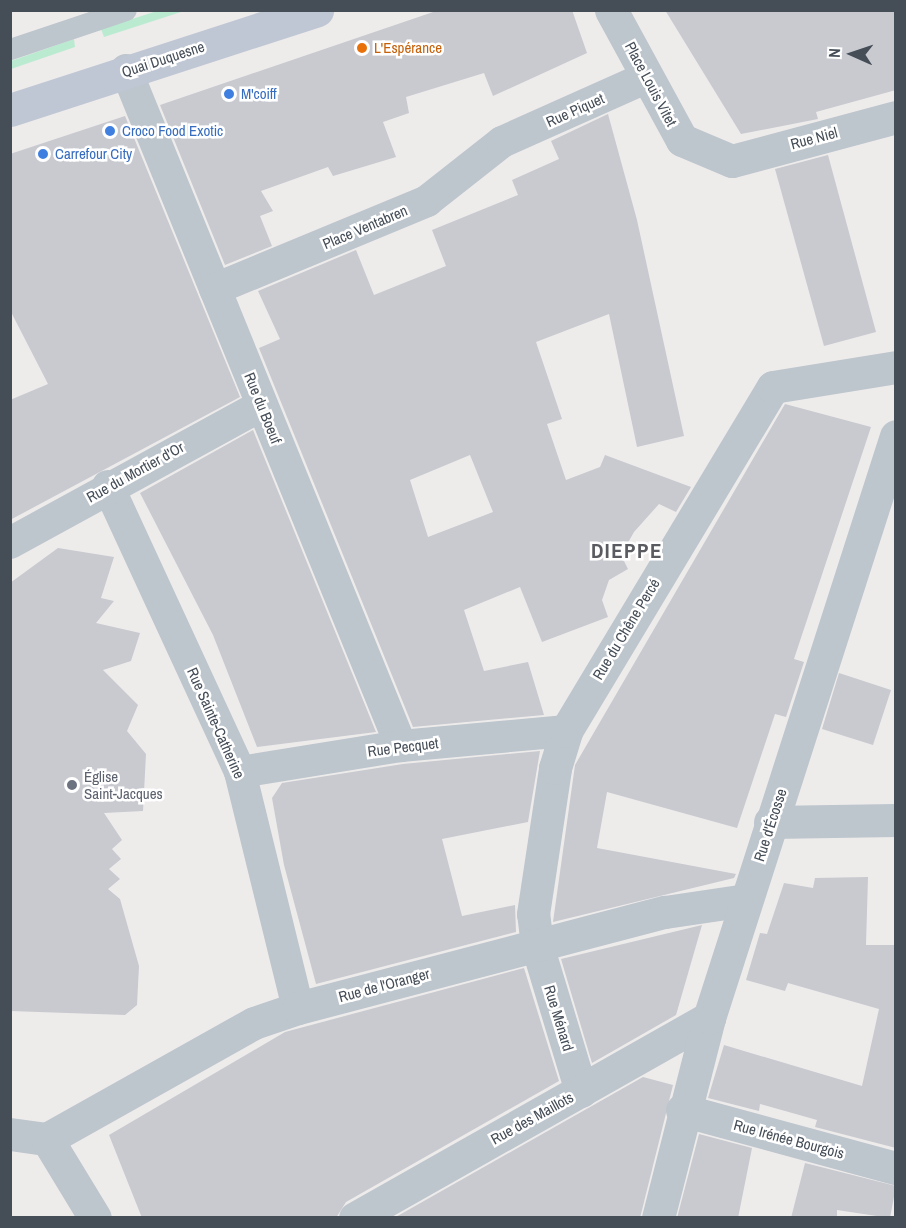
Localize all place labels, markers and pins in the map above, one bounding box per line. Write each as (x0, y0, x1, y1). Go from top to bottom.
place label: L'Espérance (374, 39, 442, 57)
marker: L'Espérance (355, 41, 369, 55)
place label: M'coiff (241, 85, 277, 103)
marker: M'coiff (222, 87, 236, 101)
place label: Croco Food Exotic (122, 122, 223, 140)
marker: Croco Food Exotic (103, 124, 117, 138)
place label: Carrefour City (55, 145, 132, 163)
marker: Carrefour City (36, 147, 50, 161)
place label: Église Saint-Jacques (84, 767, 163, 802)
marker: Église Saint-Jacques (65, 778, 79, 792)

